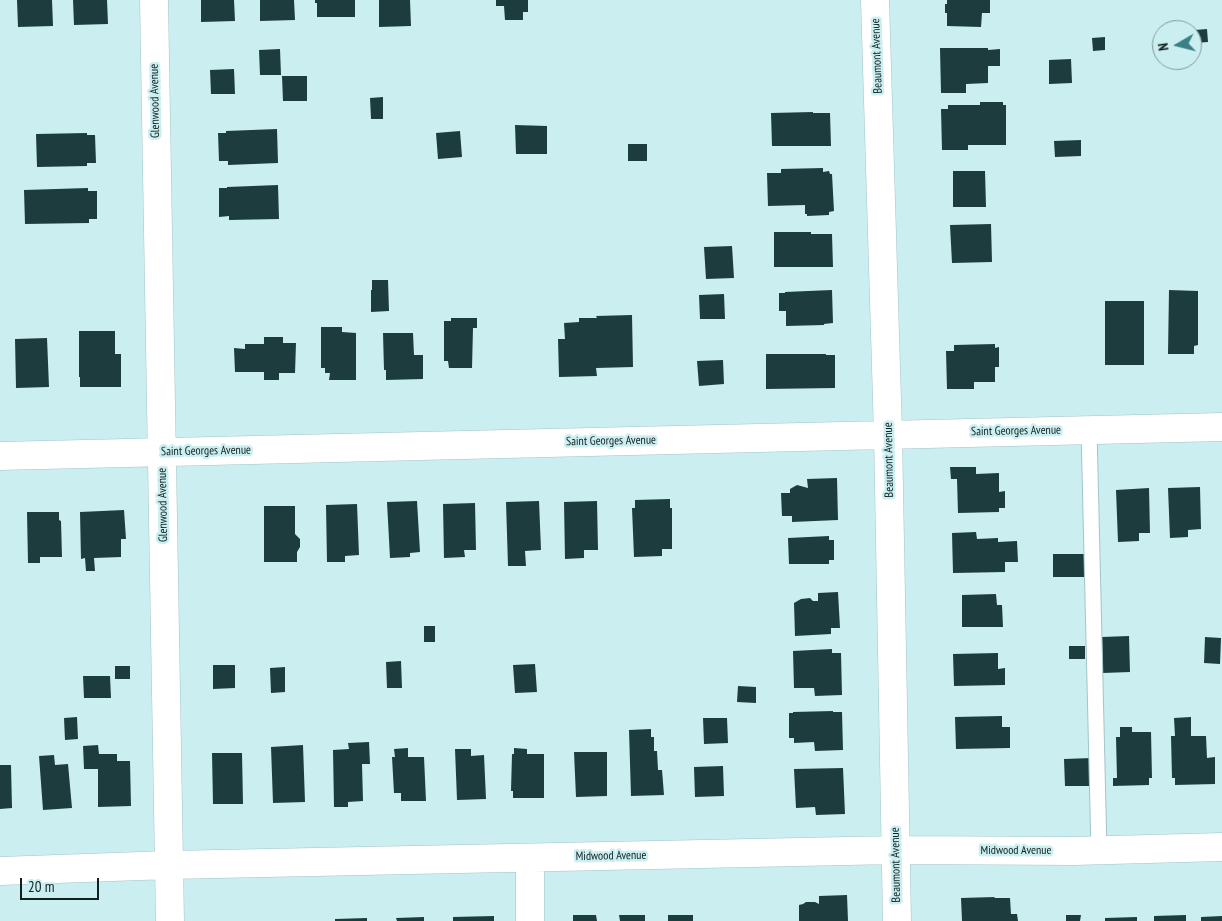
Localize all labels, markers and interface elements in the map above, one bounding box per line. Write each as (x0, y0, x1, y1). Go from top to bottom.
street label: Beaumont Avenue (868, 18, 886, 94)
north arrow (1152, 20, 1202, 70)
text: N (1154, 42, 1173, 52)
street label: Glenwood Avenue (147, 64, 163, 138)
street label: Beaumont Avenue (881, 422, 897, 498)
street label: Saint Georges Avenue (971, 423, 1061, 439)
street label: Saint Georges Avenue (566, 433, 656, 449)
street label: Saint Georges Avenue (161, 443, 251, 459)
street label: Glenwood Avenue (155, 468, 171, 542)
street label: Beaumont Avenue (888, 827, 904, 903)
street label: Midwood Avenue (981, 844, 1051, 858)
street label: Midwood Avenue (575, 848, 647, 864)
scale bar (22, 868, 101, 900)
text: 20 m (28, 877, 54, 896)

